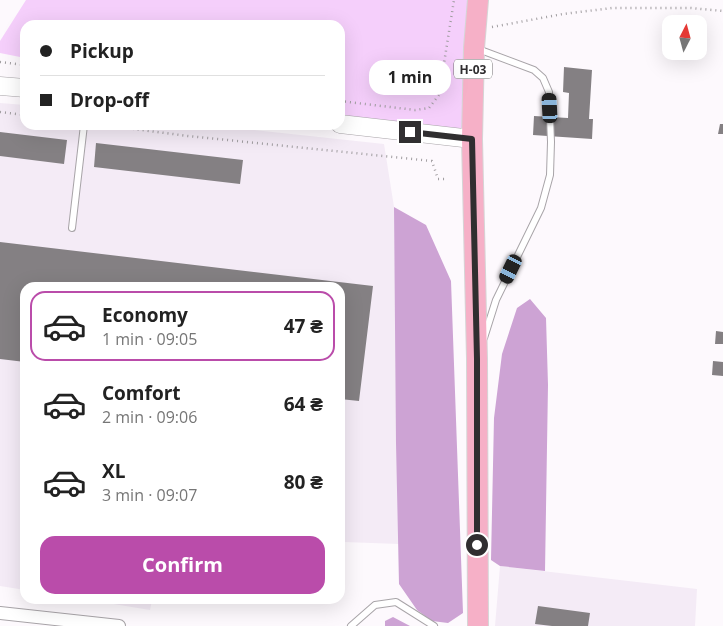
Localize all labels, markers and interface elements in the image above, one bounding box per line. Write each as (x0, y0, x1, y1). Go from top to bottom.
north arrow (662, 15, 708, 60)
map controls (662, 15, 707, 60)
text: Pickup (70, 38, 134, 64)
callout: 1 min (369, 59, 451, 94)
road number: Н-03 (454, 60, 492, 78)
text: 1 min (388, 66, 432, 88)
text: Drop-off (70, 87, 149, 113)
car (541, 93, 558, 123)
route end (399, 121, 421, 143)
car (497, 252, 524, 286)
text: Economy (102, 302, 188, 328)
icon: car (42, 304, 87, 349)
text: 47 ₴ (284, 313, 323, 339)
text: 1 min · 09:05 (102, 328, 197, 350)
text: Comfort (102, 380, 181, 406)
icon: car (42, 382, 87, 427)
text: 64 ₴ (284, 391, 323, 417)
text: 2 min · 09:06 (102, 406, 197, 428)
text: XL (102, 458, 125, 484)
icon: car (42, 460, 87, 505)
text: 80 ₴ (284, 469, 323, 495)
text: 3 min · 09:07 (102, 484, 197, 506)
route start (466, 534, 488, 556)
button: Confirm (40, 536, 325, 594)

